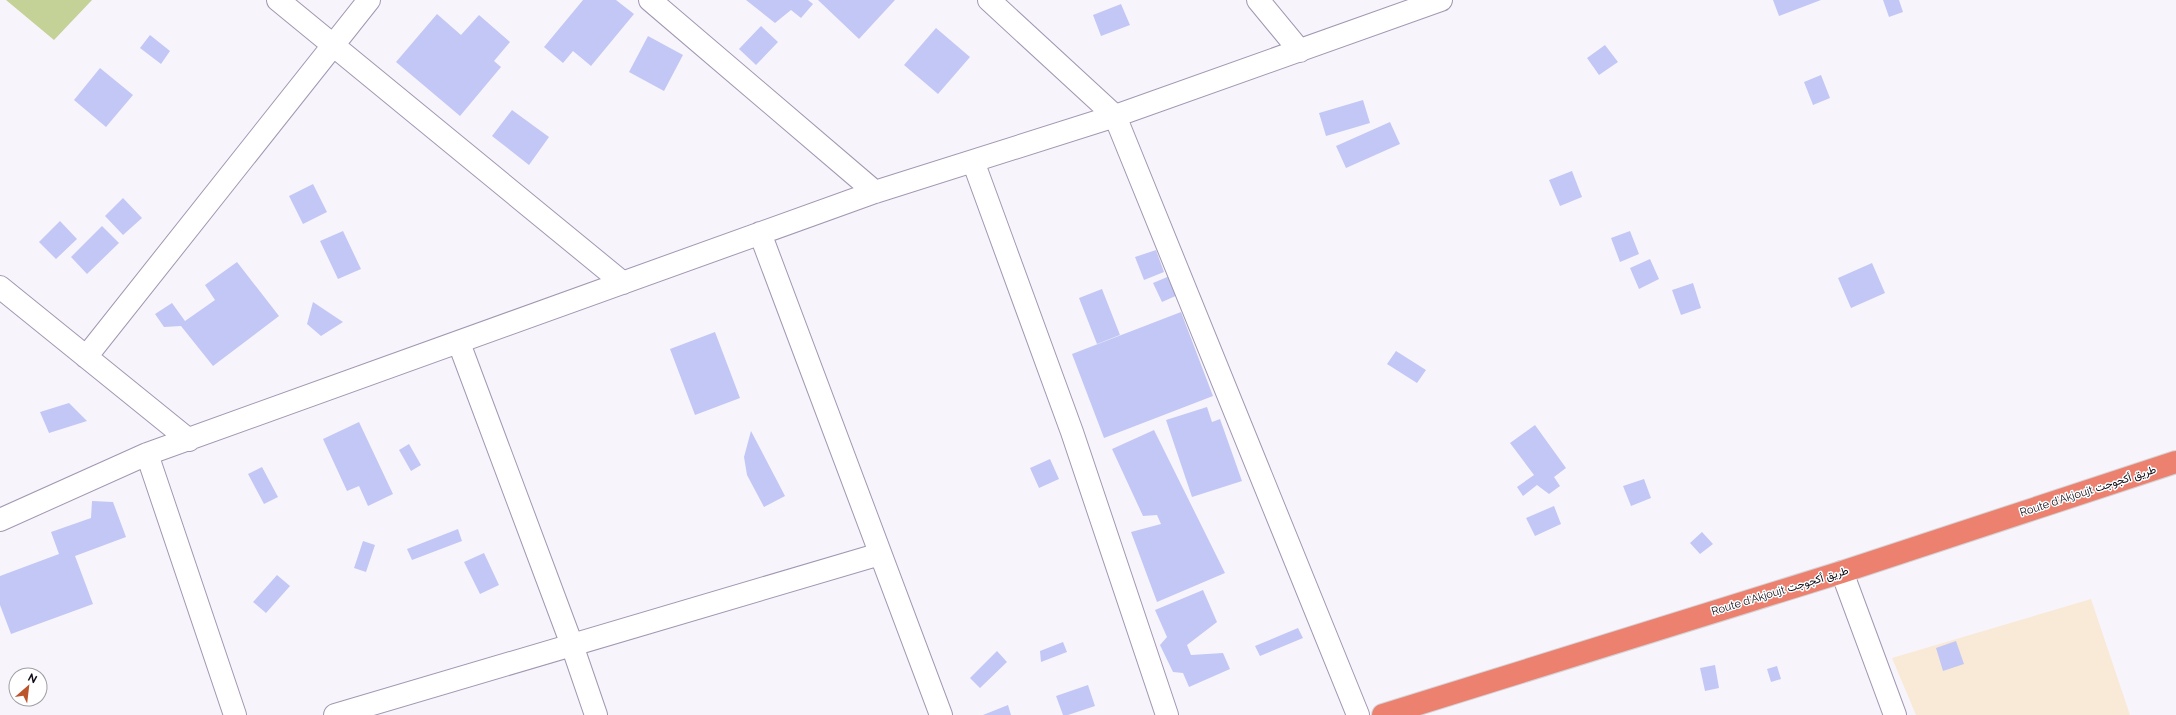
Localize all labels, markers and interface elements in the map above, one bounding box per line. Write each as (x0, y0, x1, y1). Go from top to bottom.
street label: Route d'Akjoujt طريق أكجوجت (2018, 463, 2158, 519)
street label: Route d'Akjoujt طريق أكجوجت (1710, 564, 1850, 618)
north arrow (8, 667, 48, 707)
text: N (26, 671, 39, 686)

